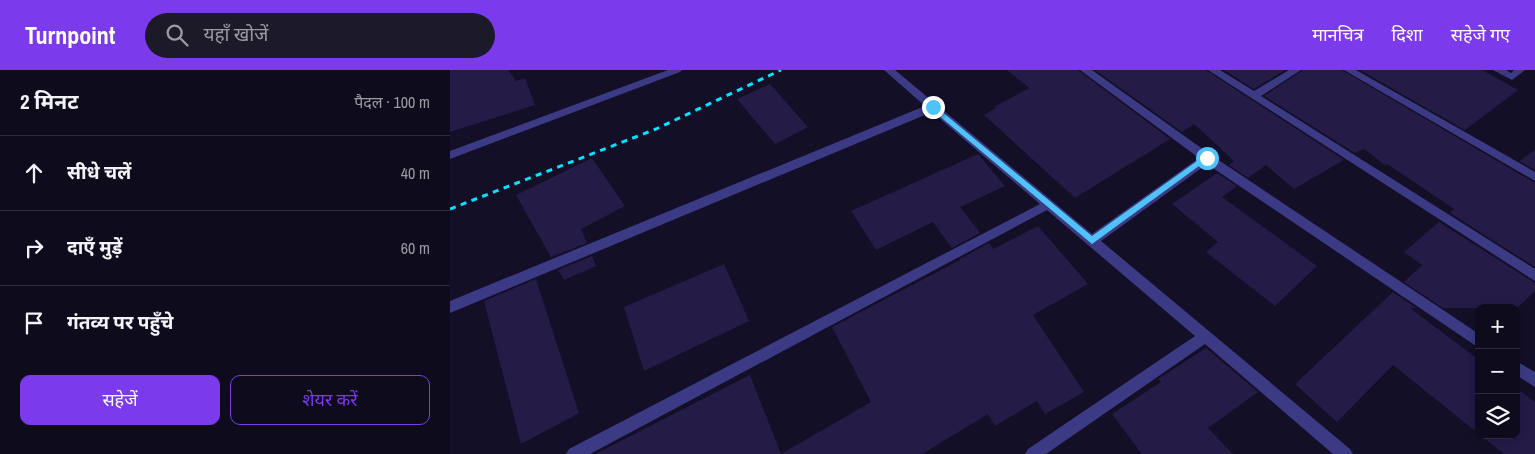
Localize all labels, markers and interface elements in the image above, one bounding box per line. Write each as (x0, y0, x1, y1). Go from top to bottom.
search box (145, 13, 495, 58)
text: Turnpoint (25, 19, 115, 51)
icon: search (163, 21, 191, 49)
text: यहाँ खोजें (203, 21, 268, 47)
text: मानचित्र (1312, 22, 1364, 47)
text: दिशा (1392, 22, 1423, 47)
text: सहेजे गए (1451, 22, 1510, 47)
text: 2 मिनट (20, 87, 78, 116)
text: पैदल · 100 m (354, 91, 430, 113)
route end (922, 96, 945, 119)
route start (1196, 147, 1219, 170)
icon: ahead (20, 159, 48, 187)
text: सीधे चलें (67, 159, 131, 185)
text: 40 m (401, 162, 430, 184)
icon: right (20, 234, 48, 262)
text: दाएँ मुड़ें (67, 234, 122, 260)
text: 60 m (401, 237, 430, 259)
map controls (1475, 304, 1520, 439)
button: + (1475, 304, 1520, 349)
icon: arrive (20, 309, 48, 337)
text: गंतव्य पर पहुँचे (67, 309, 173, 335)
button: − (1475, 349, 1520, 394)
button: सहेजें (20, 375, 220, 425)
button: शेयर करें (230, 375, 430, 425)
button: layers (1475, 394, 1520, 439)

